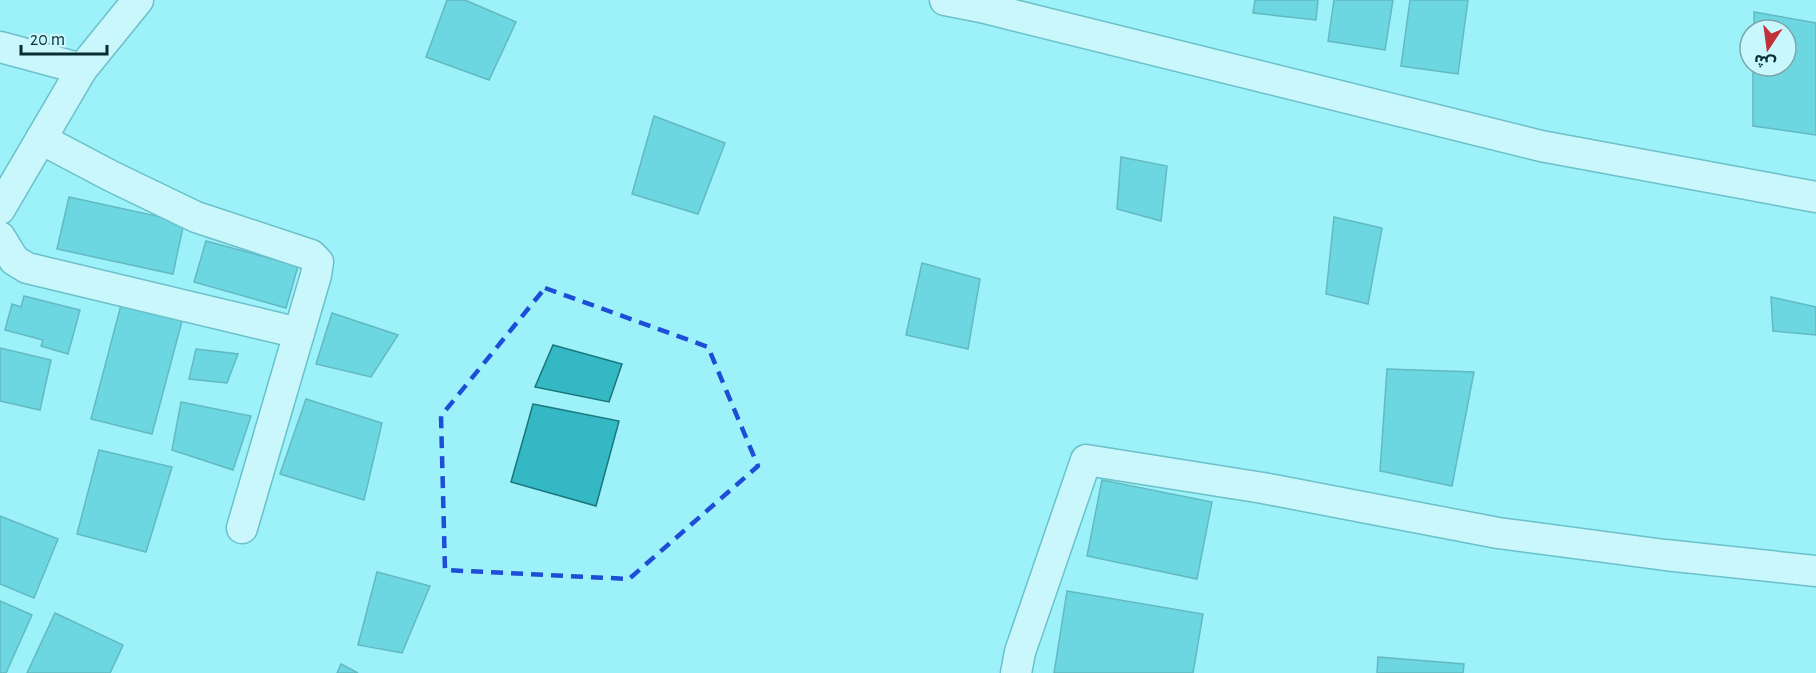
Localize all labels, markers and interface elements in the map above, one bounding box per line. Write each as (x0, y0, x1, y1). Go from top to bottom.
scale bar (21, 18, 106, 56)
north arrow (1738, 18, 1798, 78)
text: 20 m (30, 31, 65, 49)
text: ش (1752, 50, 1778, 72)

